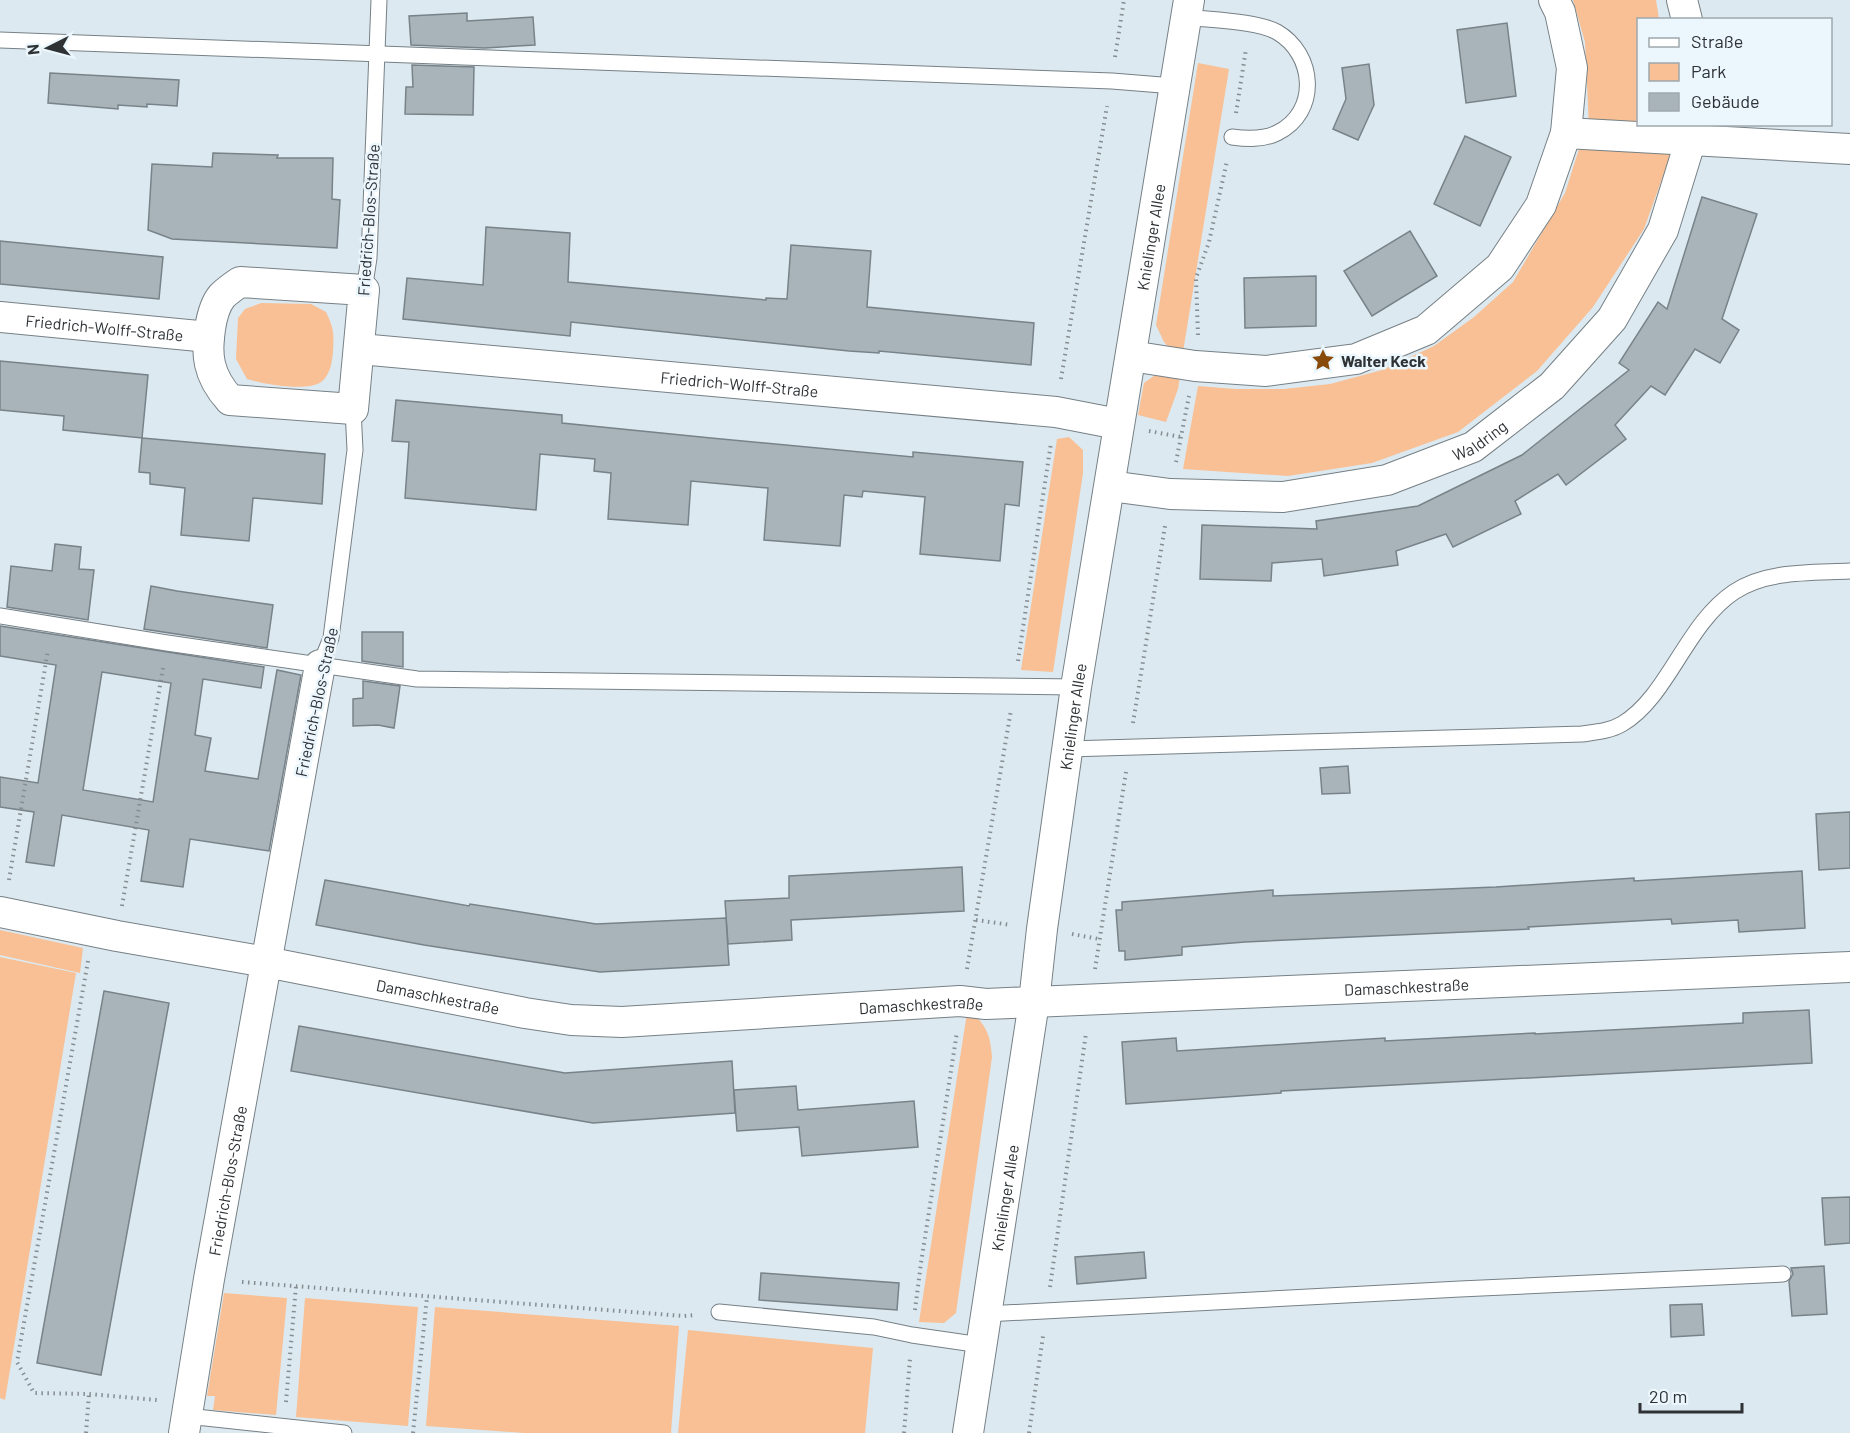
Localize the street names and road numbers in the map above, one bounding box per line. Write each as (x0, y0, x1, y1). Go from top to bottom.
street label: Friedrich-Blos-Straße (353, 143, 383, 297)
street label: Knielinger Allee (1132, 182, 1168, 292)
street label: Friedrich-Wolff-Straße (25, 310, 184, 344)
street label: Friedrich-Wolff-Straße (660, 367, 819, 400)
street label: Waldring (1449, 415, 1510, 464)
street label: Friedrich-Blos-Straße (291, 626, 341, 778)
street label: Knielinger Allee (1055, 662, 1089, 771)
street label: Damaschkestraße (375, 974, 501, 1017)
street label: Damaschkestraße (1344, 974, 1469, 998)
street label: Damaschkestraße (858, 991, 985, 1017)
street label: Friedrich-Blos-Straße (204, 1104, 250, 1257)
street label: Knielinger Allee (986, 1143, 1022, 1252)

